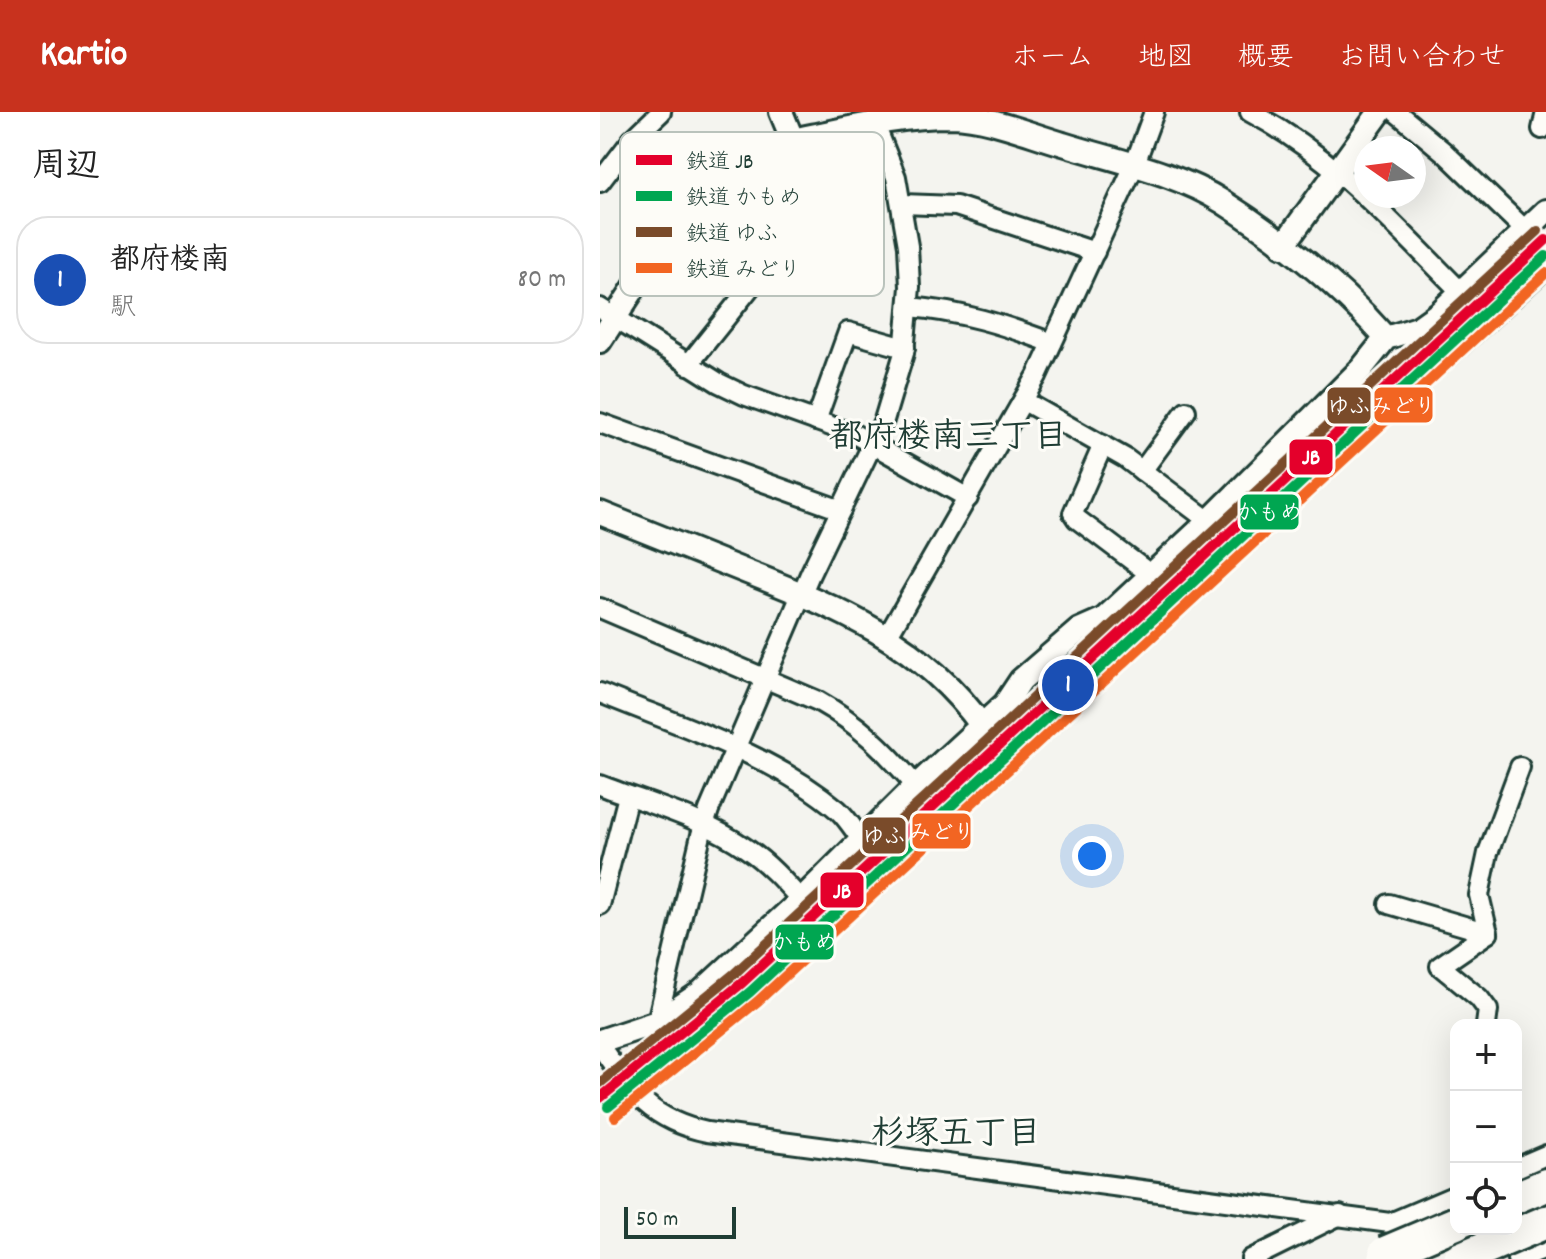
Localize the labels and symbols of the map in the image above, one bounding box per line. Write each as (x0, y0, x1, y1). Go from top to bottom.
legend (620, 132, 884, 296)
north arrow (1354, 136, 1426, 208)
text: 鉄道 JB (686, 148, 753, 179)
text: 鉄道 かもめ (686, 184, 801, 215)
text: 鉄道 ゆふ (686, 220, 778, 251)
text: 鉄道 みどり (686, 256, 801, 287)
line badge: ゆふ (1326, 386, 1372, 425)
line badge: みどり (1373, 386, 1434, 424)
text: ゆふ (1327, 393, 1371, 424)
text: みどり (1370, 393, 1436, 424)
district label: 都府楼南三丁目 (829, 415, 1067, 464)
line badge: JB (1288, 438, 1334, 476)
text: JB (1302, 444, 1320, 475)
line badge: かもめ (1239, 493, 1300, 531)
text: かもめ (1236, 499, 1302, 530)
pin: 1 (1042, 655, 1094, 715)
line badge: みどり (911, 812, 972, 850)
line badge: ゆふ (861, 816, 907, 855)
text: みどり (909, 819, 975, 850)
text: ゆふ (862, 823, 906, 854)
your location (1072, 836, 1112, 876)
line badge: JB (819, 871, 865, 909)
text: JB (833, 878, 851, 909)
line badge: かもめ (774, 923, 835, 961)
text: かもめ (771, 929, 837, 960)
district label: 杉塚五丁目 (871, 1112, 1041, 1161)
scale bar (624, 1203, 736, 1239)

